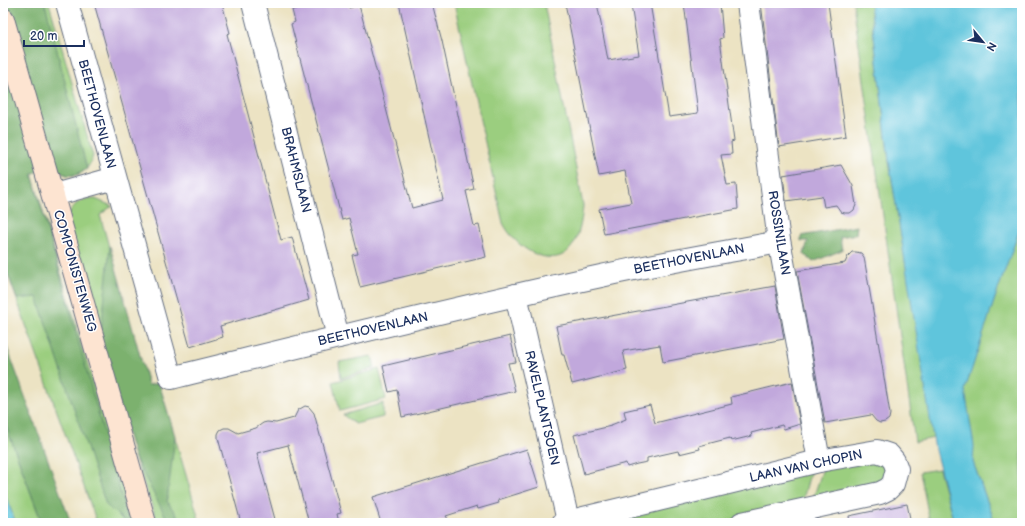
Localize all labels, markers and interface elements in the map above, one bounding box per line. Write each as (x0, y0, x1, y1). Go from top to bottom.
scale bar (24, 22, 84, 48)
north arrow (963, 22, 1003, 62)
text: 20 m (30, 29, 57, 44)
text: N (984, 40, 999, 53)
street label: BEETHOVENLAAN (75, 58, 119, 170)
street label: BRAHMSLAAN (278, 125, 314, 215)
street label: ROSSINILAAN (764, 189, 794, 277)
street label: COMPONISTENWEG (50, 208, 100, 334)
street label: BEETHOVENLAAN (632, 240, 746, 278)
street label: BEETHOVENLAAN (316, 309, 430, 349)
street label: RAVELPLANTSOEN (521, 349, 563, 467)
street label: LAAN VAN CHOPIN (748, 446, 864, 486)

